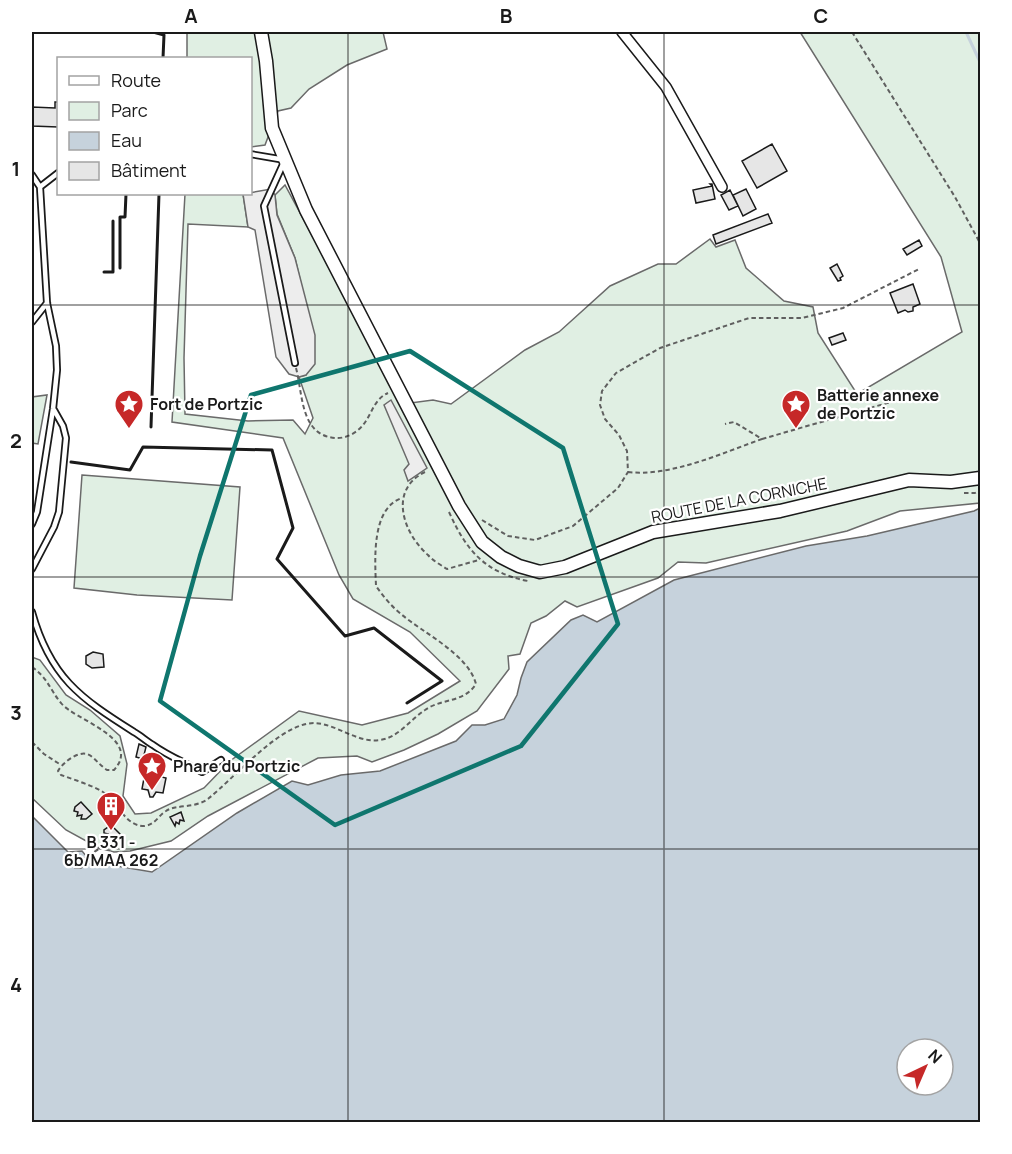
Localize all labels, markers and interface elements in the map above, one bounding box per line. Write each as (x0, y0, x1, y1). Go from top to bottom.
text: A (184, 2, 198, 29)
text: B (500, 2, 513, 29)
text: C (814, 2, 828, 29)
legend (57, 57, 252, 195)
text: Route (111, 68, 161, 92)
text: Parc (111, 98, 148, 122)
text: Eau (111, 128, 142, 152)
text: 1 (12, 155, 20, 182)
text: Bâtiment (111, 158, 187, 182)
place label: Batterie annexe de Portzic (817, 384, 940, 424)
place icon: Fort de Portzic (113, 388, 145, 430)
place icon: Batterie annexe de Portzic (780, 388, 812, 430)
place label: Fort de Portzic (150, 393, 263, 415)
text: 2 (10, 427, 22, 454)
street label: ROUTE DE LA CORNICHE (649, 472, 829, 528)
text: 3 (10, 699, 22, 726)
place icon: Phare du Portzic (136, 750, 168, 792)
place label: Phare du Portzic (173, 755, 300, 777)
building icon: B 331 - 6b/MAA 262 (95, 790, 127, 832)
place label: B 331 - 6b/MAA 262 (64, 831, 158, 871)
text: 4 (10, 971, 22, 998)
north arrow (895, 1037, 955, 1097)
text: N (924, 1044, 947, 1068)

